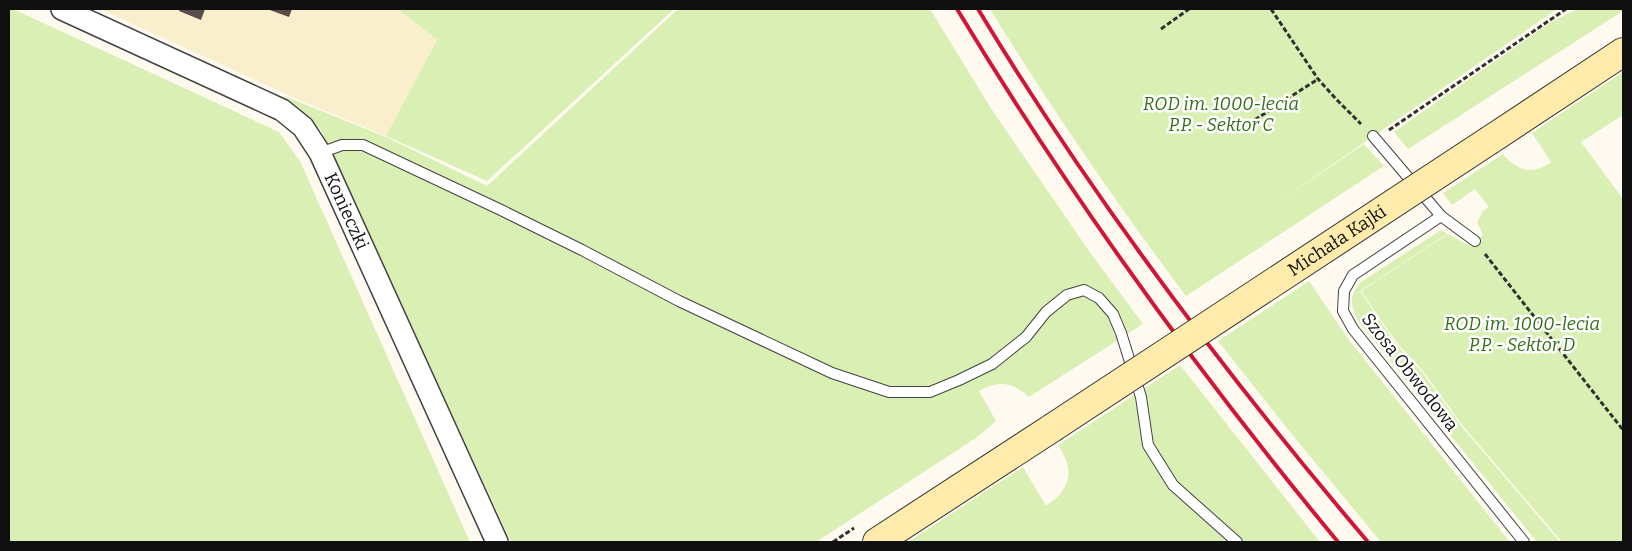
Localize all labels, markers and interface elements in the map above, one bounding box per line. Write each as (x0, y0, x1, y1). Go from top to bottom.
park label: ROD im. 1000-lecia P.P. - Sektor C (1143, 93, 1299, 136)
street label: Konieczki (319, 169, 373, 253)
street label: Michała Kajki (1284, 200, 1390, 281)
street label: Szosa Obwodowa (1357, 308, 1463, 436)
park label: ROD im. 1000-lecia P.P. - Sektor D (1444, 313, 1600, 356)

